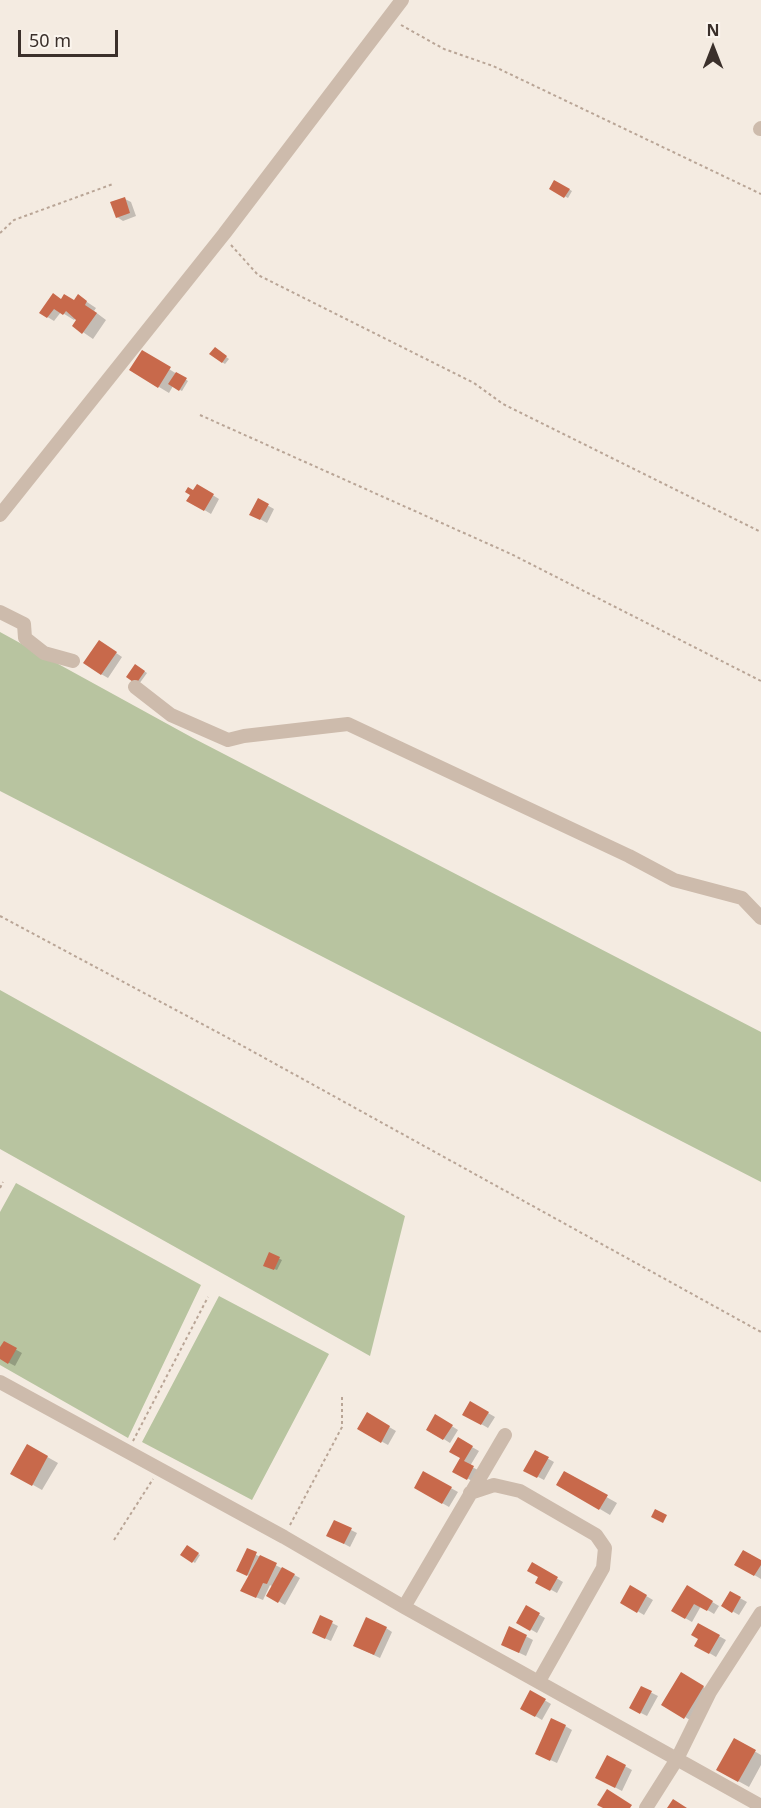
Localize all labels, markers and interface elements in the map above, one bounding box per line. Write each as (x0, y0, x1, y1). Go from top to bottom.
scale bar (21, 18, 122, 56)
north arrow (683, 18, 743, 78)
text: N (706, 19, 720, 41)
text: 50 m (29, 28, 71, 52)

